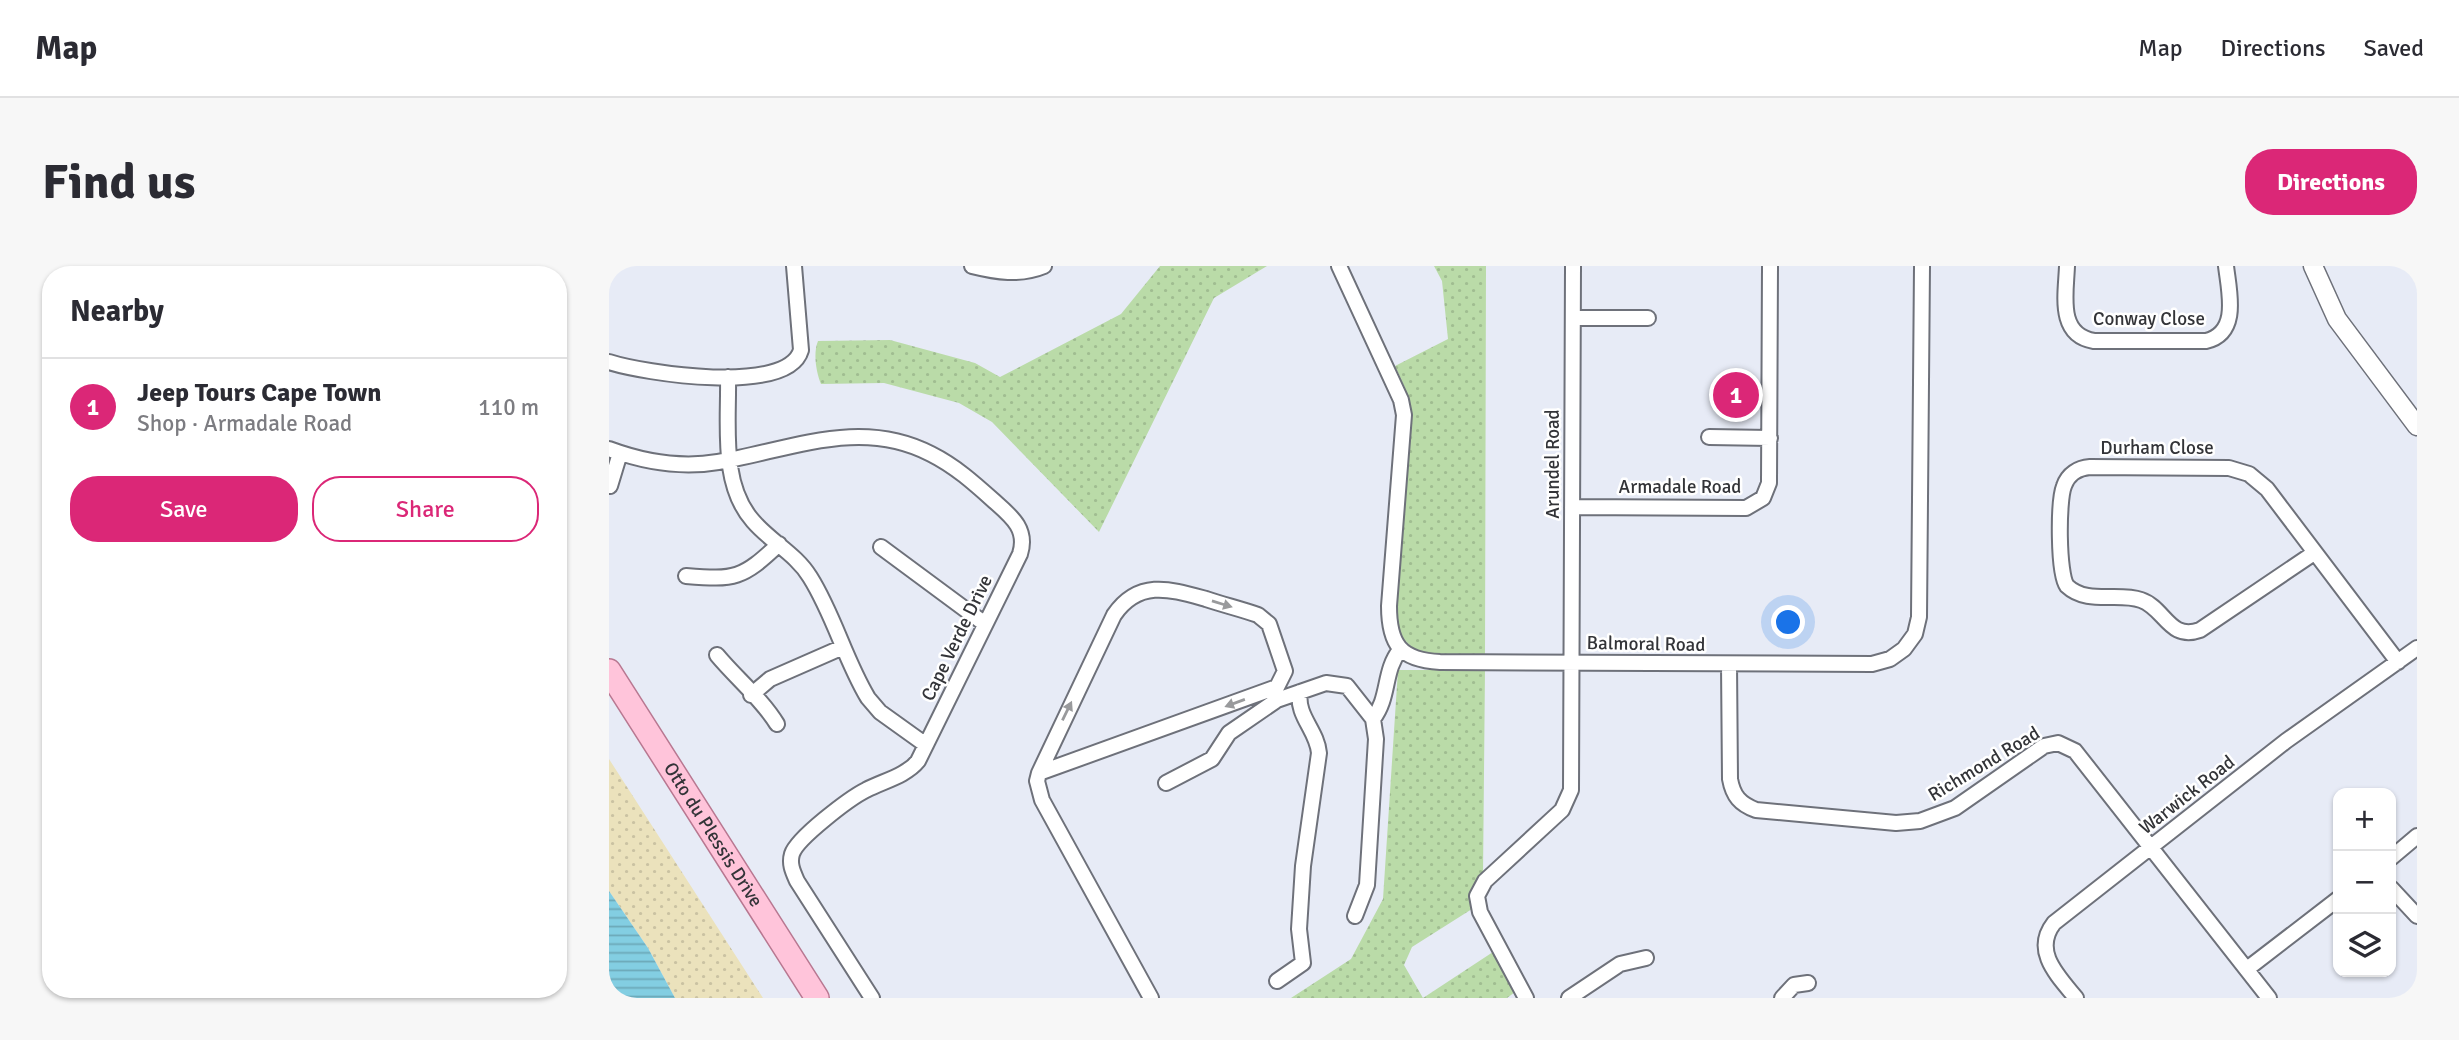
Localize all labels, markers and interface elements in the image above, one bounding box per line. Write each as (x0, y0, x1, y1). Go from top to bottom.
text: Map (35, 28, 97, 69)
text: Map (2138, 33, 2183, 63)
text: Directions (2221, 33, 2326, 63)
text: Saved (2364, 33, 2424, 63)
button: Directions (2245, 149, 2417, 215)
text: Find us (42, 152, 195, 212)
text: Nearby (70, 293, 164, 330)
street label: Conway Close (2093, 307, 2205, 331)
pin: 1 (1713, 369, 1759, 421)
text: Jeep Tours Cape Town (137, 377, 381, 409)
text: 1 (87, 393, 99, 422)
text: 110 m (478, 393, 539, 422)
text: Shop · Armadale Road (137, 409, 352, 438)
street label: Arundel Road (1541, 409, 1565, 519)
street label: Durham Close (2100, 436, 2214, 460)
street label: Armadale Road (1619, 475, 1741, 499)
button: Save (70, 476, 298, 542)
button: Share (312, 476, 539, 542)
street label: Cape Verde Drive (916, 571, 998, 705)
one-way arrow (1211, 600, 1232, 610)
your location (1771, 605, 1805, 639)
street label: Balmoral Road (1586, 631, 1706, 657)
one-way arrow (1224, 698, 1245, 709)
one-way arrow (1061, 701, 1072, 721)
street label: Richmond Road (1924, 721, 2044, 807)
street label: Warwick Road (2134, 750, 2240, 840)
street label: Otto du Plessis Drive (658, 758, 768, 912)
map controls (2333, 788, 2396, 977)
button: + (2333, 788, 2396, 851)
button: − (2333, 851, 2396, 914)
button: layers (2333, 914, 2396, 977)

